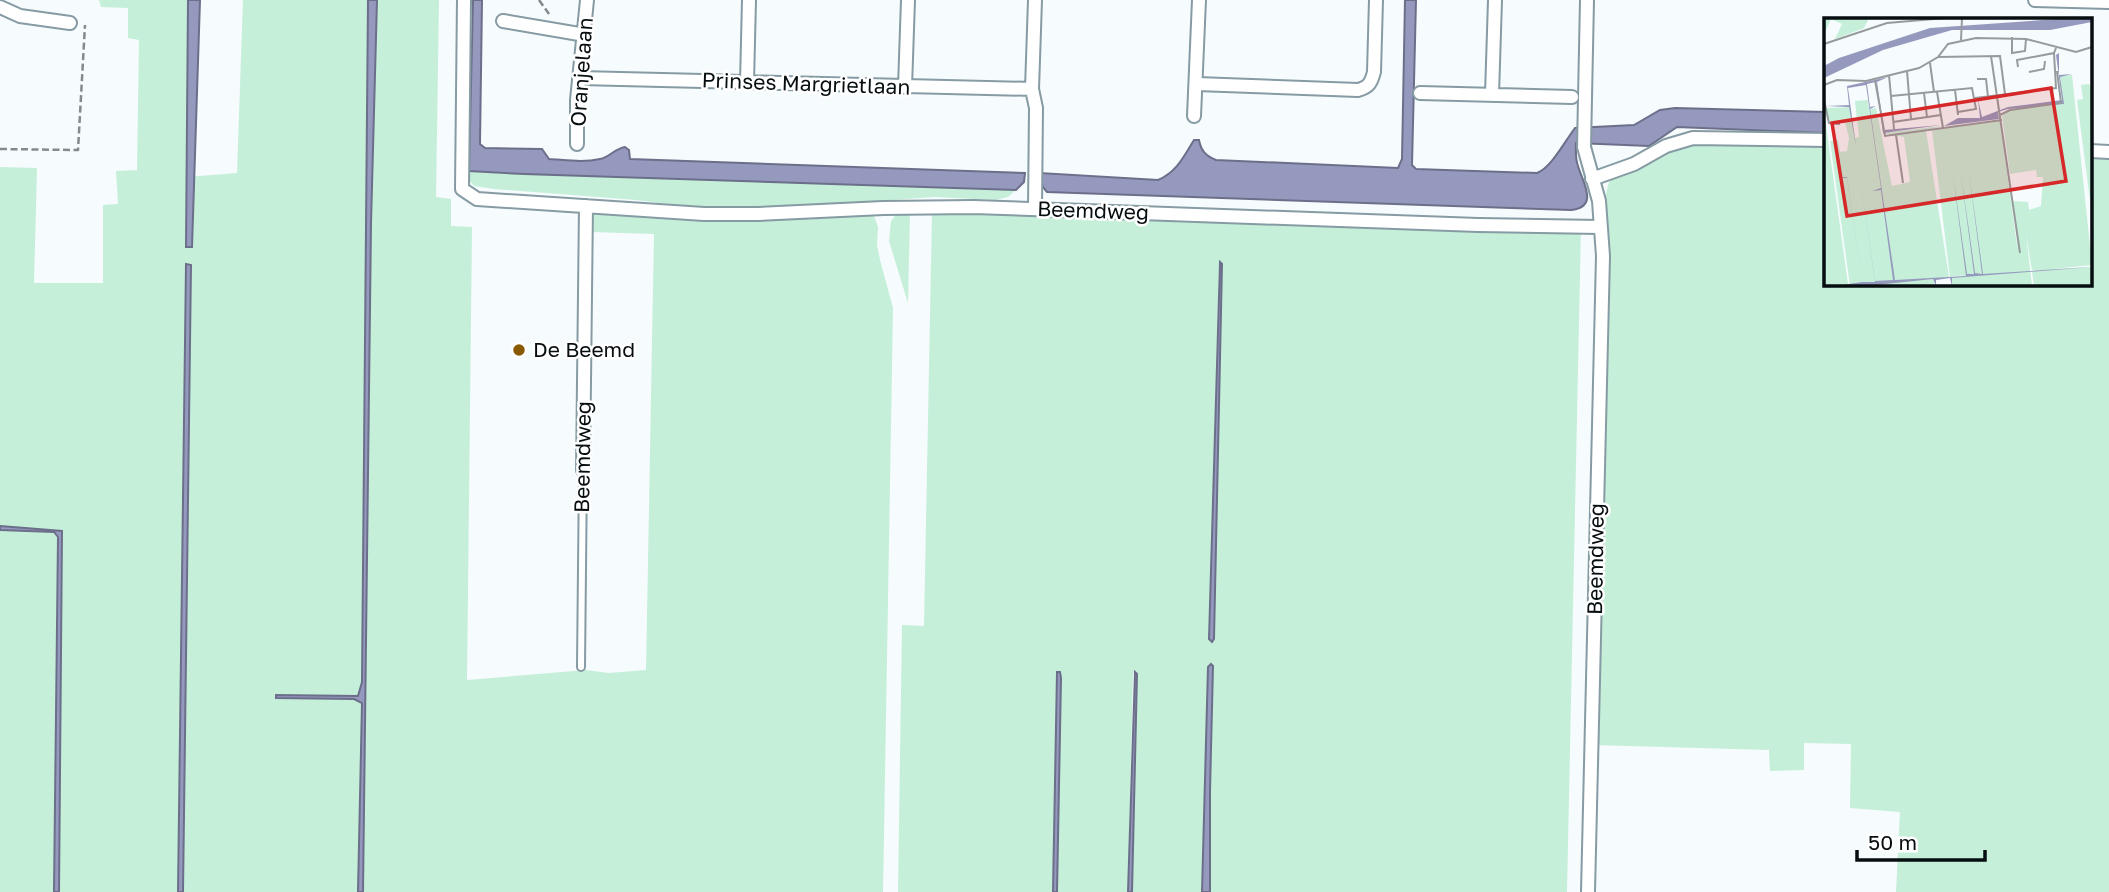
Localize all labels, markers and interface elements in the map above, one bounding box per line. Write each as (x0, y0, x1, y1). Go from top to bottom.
street label: Oranjelaan (564, 16, 598, 127)
inset map (1824, 18, 2092, 285)
street label: Prinses Margrietlaan (701, 66, 911, 100)
street label: Beemdweg (1037, 195, 1149, 225)
place label: De Beemd (533, 336, 635, 362)
marker: De Beemd (511, 342, 527, 358)
street label: Beemdweg (568, 401, 596, 513)
street label: Beemdweg (1581, 503, 1609, 615)
scale bar (1857, 818, 1985, 862)
text: 50 m (1868, 829, 1917, 855)

